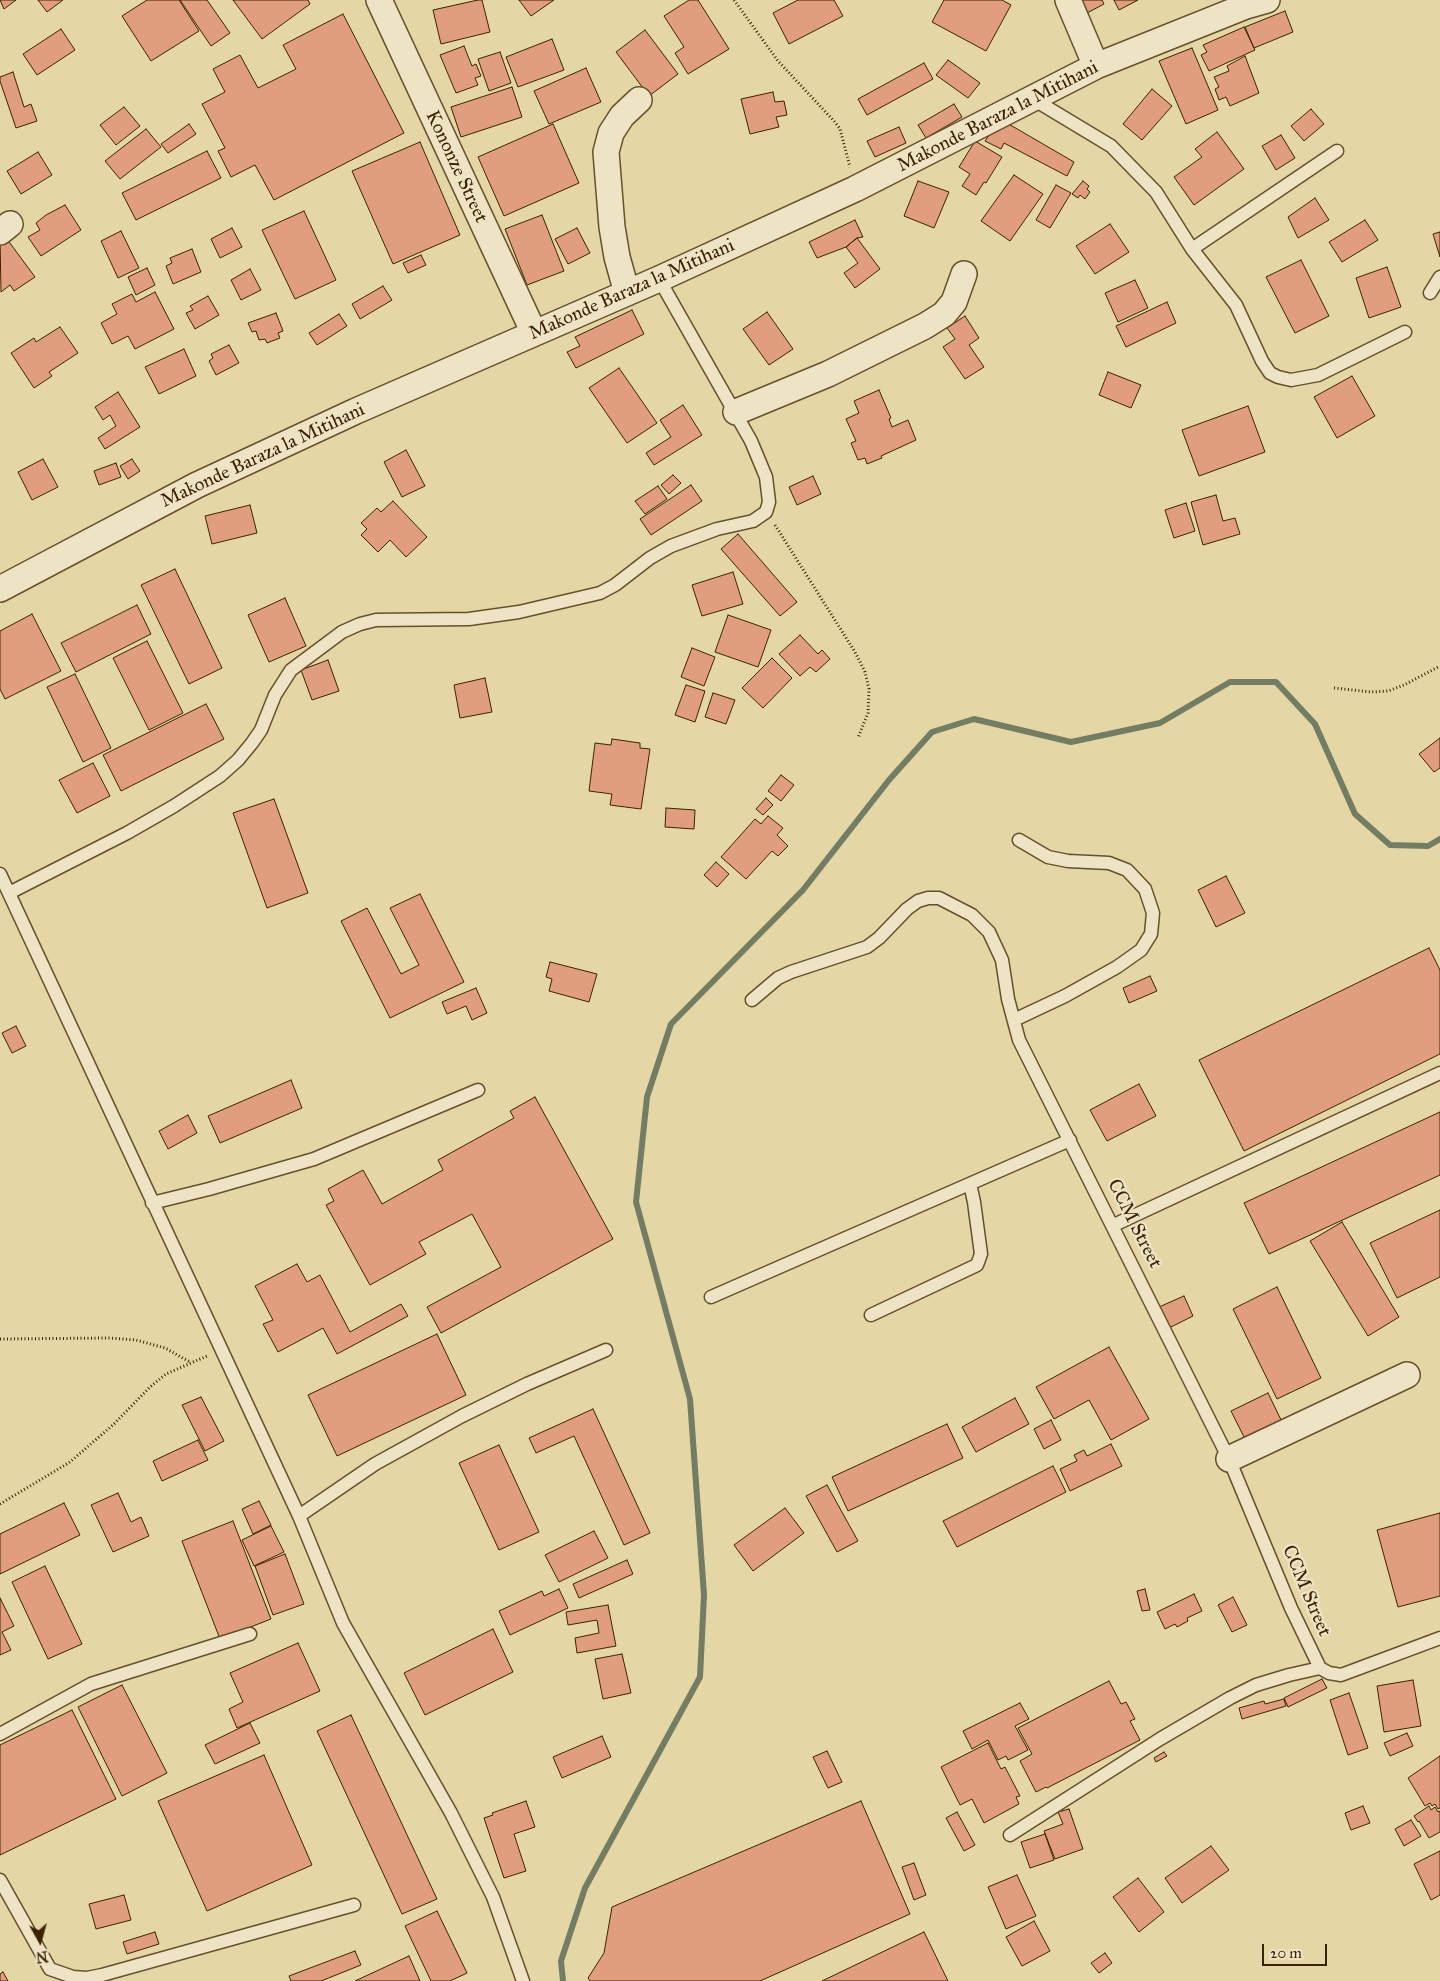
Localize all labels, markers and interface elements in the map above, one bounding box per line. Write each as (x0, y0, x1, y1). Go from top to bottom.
street label: Makonde Baraza la Mitihani (894, 56, 1102, 178)
street label: Kononze Street (420, 107, 492, 227)
street label: Makonde Baraza la Mitihani (526, 234, 738, 346)
street label: Makonde Baraza la Mitihani (157, 399, 369, 513)
street label: CCM Street (1102, 1176, 1166, 1272)
street label: CCM Street (1277, 1542, 1335, 1640)
north arrow (15, 1916, 65, 1966)
scale bar (1265, 1934, 1330, 1966)
text: 20 m (1270, 1944, 1302, 1962)
text: N (35, 1947, 49, 1966)

